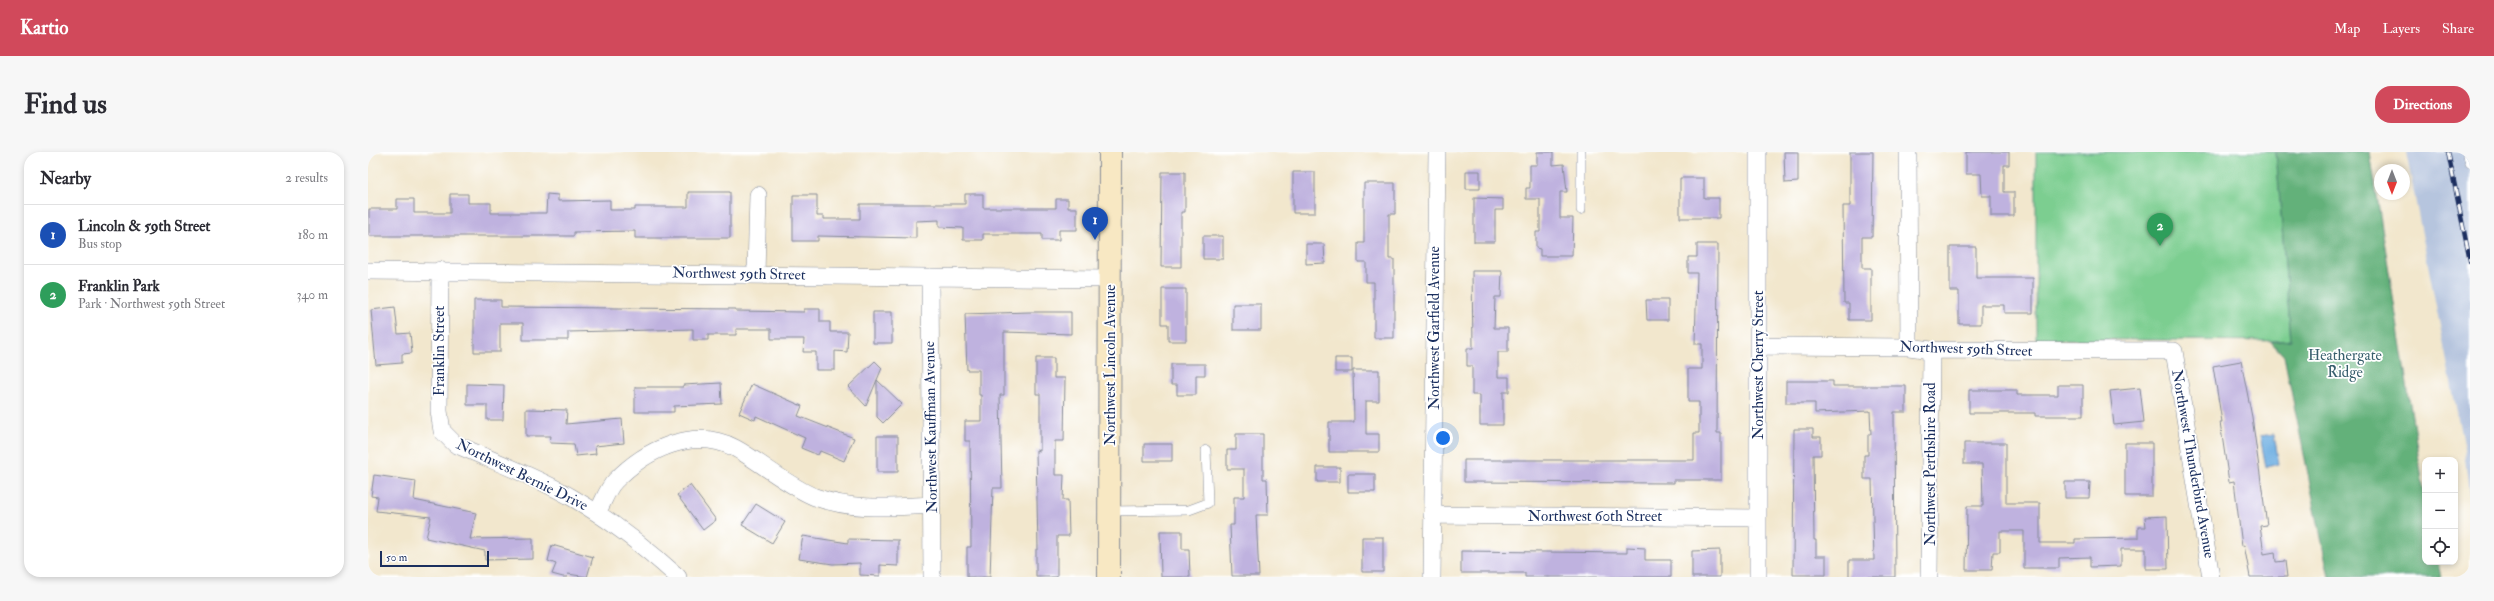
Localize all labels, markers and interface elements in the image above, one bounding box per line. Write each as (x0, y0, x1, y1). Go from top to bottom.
text: Kartio (20, 16, 68, 40)
text: Map (2334, 20, 2360, 37)
text: Layers (2382, 20, 2420, 37)
text: Share (2442, 20, 2474, 37)
button: Directions (2375, 86, 2470, 123)
text: Find us (24, 87, 107, 122)
north arrow (2374, 164, 2410, 200)
text: Nearby (40, 168, 91, 189)
text: 2 results (285, 170, 328, 186)
pin: 1 (1082, 207, 1108, 240)
pin: 2 (2147, 213, 2173, 246)
text: Lincoln & 59th Street (78, 217, 210, 236)
text: 1 (51, 227, 55, 243)
text: 180 m (298, 227, 328, 243)
text: Bus stop (78, 236, 122, 252)
street label: Northwest Garfield Avenue (1425, 246, 1444, 410)
street label: Northwest 59th Street (672, 263, 806, 285)
text: Franklin Park (78, 277, 160, 296)
street label: Northwest Lincoln Avenue (1101, 285, 1120, 445)
text: 2 (50, 287, 56, 303)
text: 340 m (297, 287, 328, 303)
street label: Northwest Cherry Street (1749, 290, 1768, 440)
text: Park · Northwest 59th Street (78, 296, 225, 312)
street label: Franklin Street (430, 306, 449, 396)
street label: Northwest 59th Street (1899, 337, 2033, 361)
street label: Northwest Kauffman Avenue (920, 341, 942, 513)
park label: Heathergate Ridge (2308, 346, 2382, 382)
street label: Northwest Thunderbird Avenue (2167, 368, 2219, 560)
street label: Northwest Perthshire Road (1921, 382, 1940, 546)
your location (1433, 428, 1453, 448)
street label: Northwest Bernie Drive (453, 435, 591, 515)
map controls (2422, 457, 2458, 565)
button: + (2422, 457, 2458, 493)
button: − (2422, 493, 2458, 529)
street label: Northwest 60th Street (1528, 507, 1662, 526)
button: locate (2422, 529, 2458, 565)
scale bar (380, 549, 489, 568)
text: 50 m (386, 551, 407, 564)

